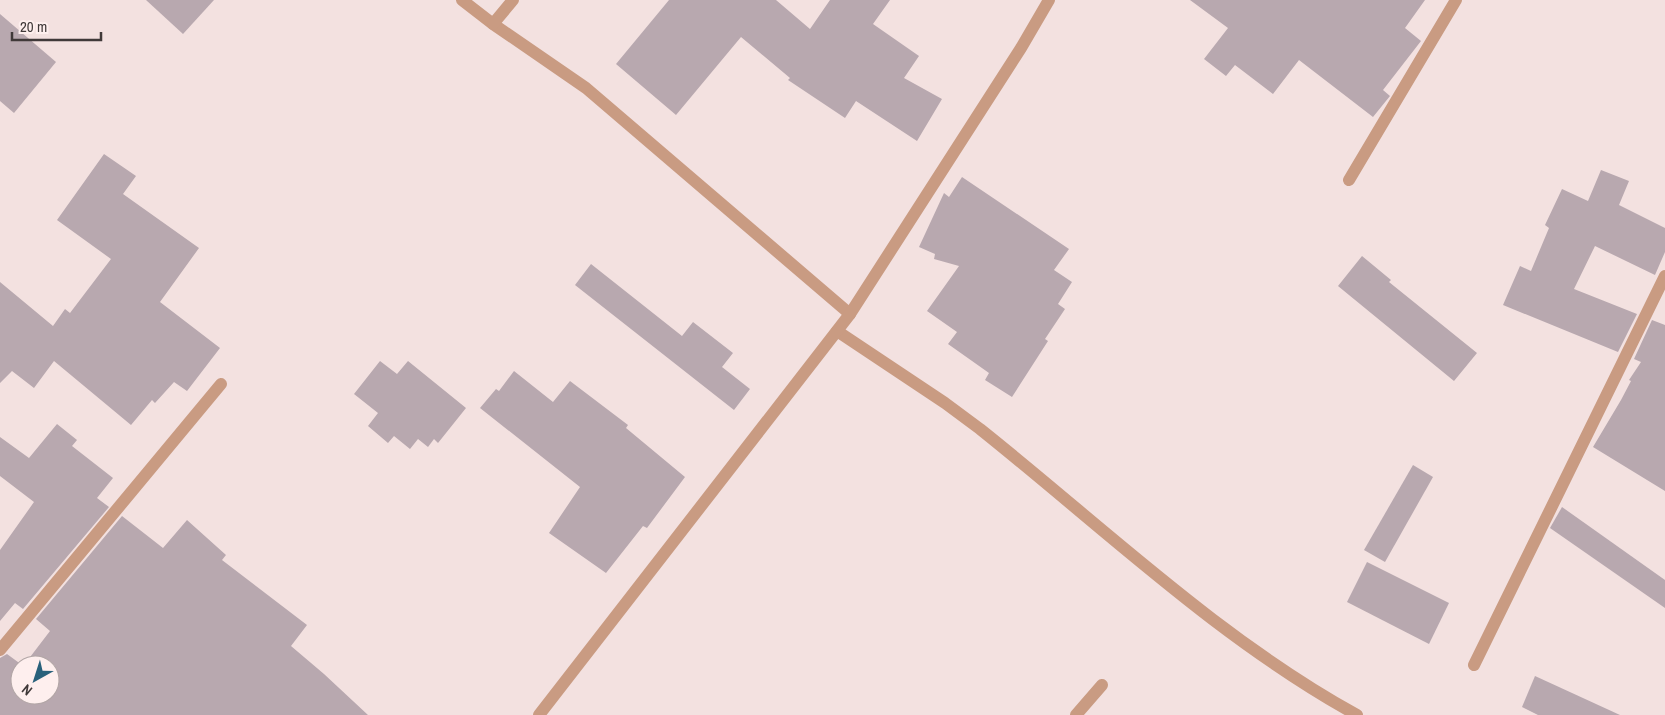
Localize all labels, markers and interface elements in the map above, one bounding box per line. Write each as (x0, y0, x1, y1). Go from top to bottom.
scale bar (12, 10, 101, 42)
text: 20 m (20, 16, 47, 37)
north arrow (10, 655, 60, 705)
text: N (18, 680, 36, 700)

